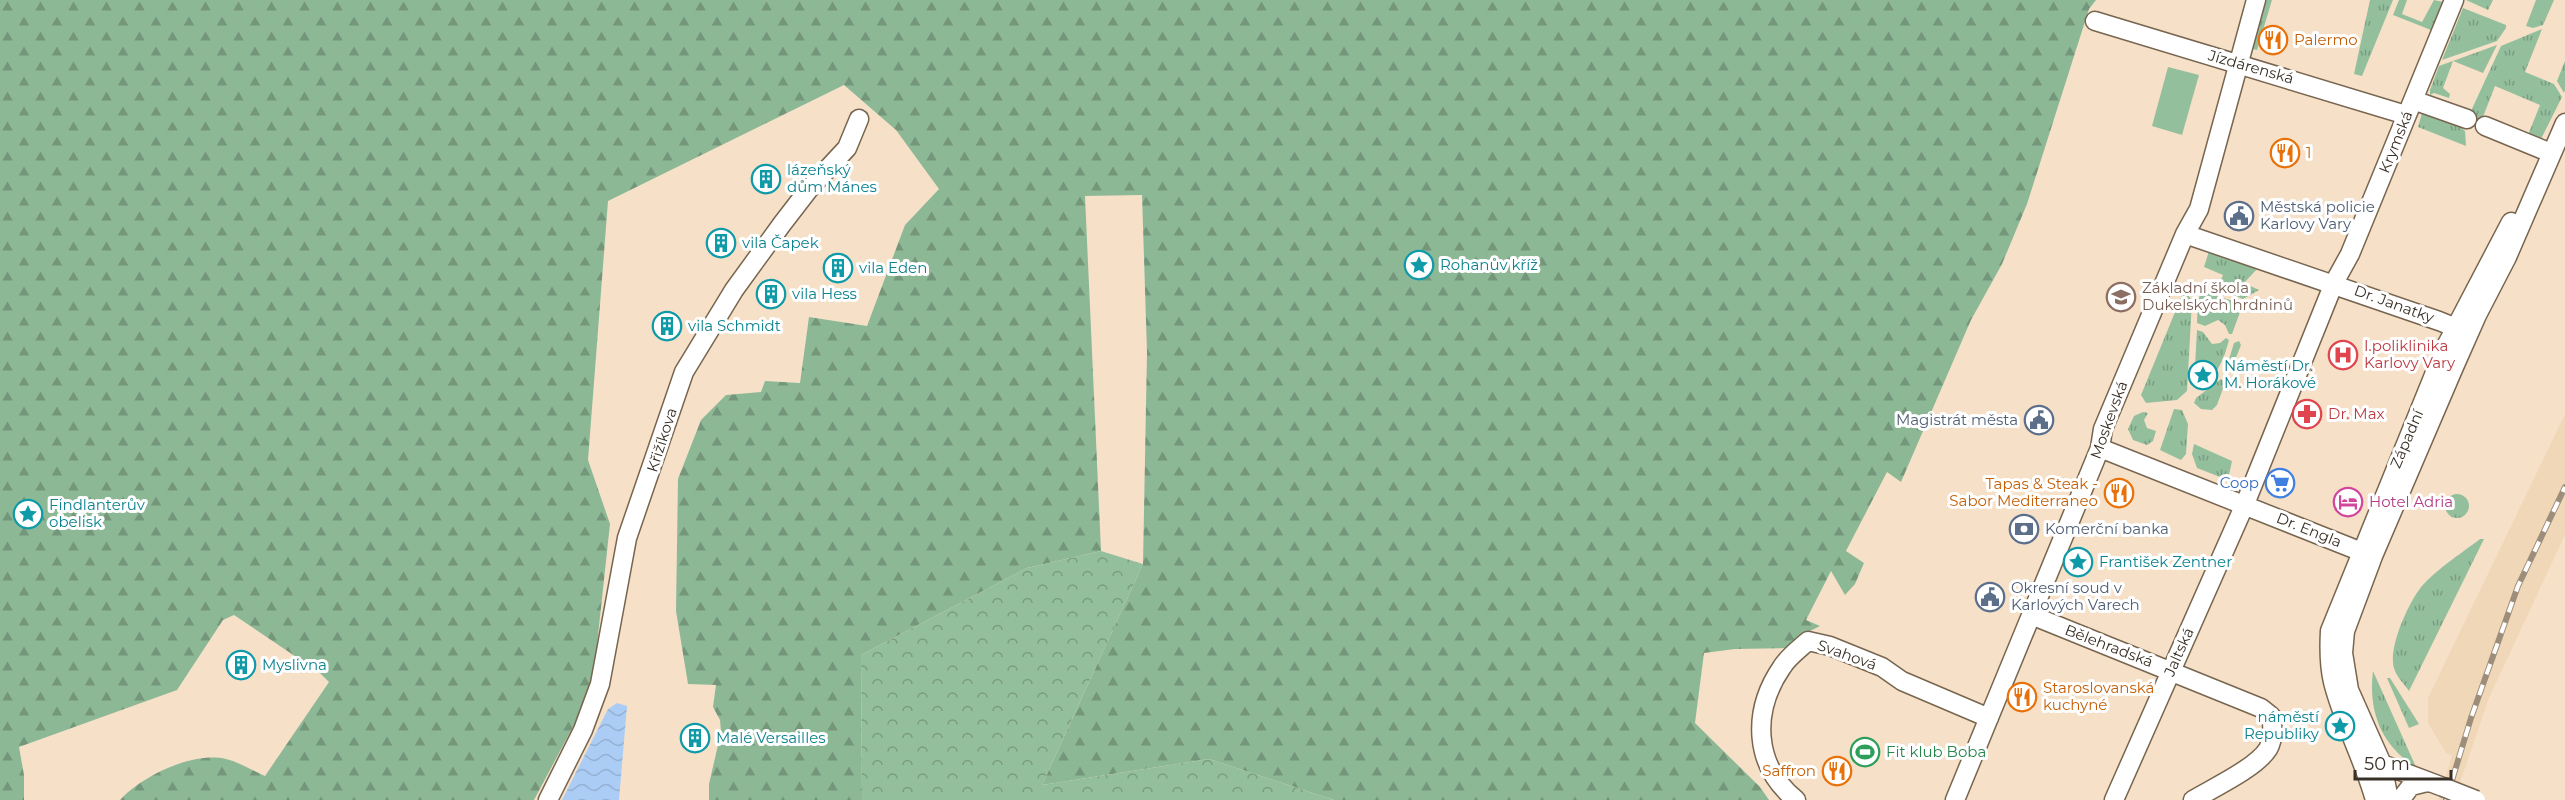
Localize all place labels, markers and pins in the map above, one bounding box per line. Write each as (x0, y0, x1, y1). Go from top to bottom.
restaurant icon: Palermo (2257, 24, 2289, 56)
place label: Palermo (2294, 30, 2358, 49)
restaurant icon: 1 (2269, 137, 2301, 169)
place label: 1 (2306, 143, 2311, 162)
place label: lázeňský dům Mánes (787, 160, 877, 196)
building icon: lázeňský dům Mánes (750, 163, 782, 195)
place label: Městská policie Karlovy Vary (2260, 197, 2375, 233)
public building icon: Městská policie Karlovy Vary (2223, 200, 2255, 232)
building icon: vila Čapek (705, 227, 737, 259)
place label: vila Čapek (742, 233, 819, 252)
place icon: Rohanův kříž (1403, 249, 1435, 281)
building icon: vila Eden (822, 252, 854, 284)
place label: Rohanův kříž (1440, 255, 1538, 274)
place label: vila Eden (859, 258, 927, 277)
building icon: vila Hess (755, 278, 787, 310)
place label: Základní škola Dukelských hrdninů (2142, 278, 2293, 314)
school or university icon: Základní škola Dukelských hrdninů (2105, 281, 2137, 313)
place label: vila Hess (792, 284, 857, 303)
building icon: vila Schmidt (651, 310, 683, 342)
place label: vila Schmidt (688, 316, 781, 335)
place label: I.poliklinika Karlovy Vary (2364, 336, 2456, 372)
hospital icon: I.poliklinika Karlovy Vary (2327, 339, 2359, 371)
place label: Náměstí Dr. M. Horákové (2224, 356, 2316, 392)
place icon: Náměstí Dr. M. Horákové (2187, 359, 2219, 391)
pharmacy icon: Dr. Max (2291, 398, 2323, 430)
public building icon: Magistrát města (2023, 404, 2055, 436)
place label: Dr. Max (2328, 404, 2385, 423)
place label: Magistrát města (1896, 410, 2018, 429)
supermarket icon: Coop (2264, 467, 2296, 499)
place label: Coop (2220, 473, 2259, 492)
place label: Tapas & Steak - Sabor Mediterraneo (1949, 474, 2098, 510)
restaurant icon: Tapas & Steak - Sabor Mediterraneo (2103, 477, 2135, 509)
hotel icon: Hotel Adria (2332, 486, 2364, 518)
place label: Hotel Adria (2369, 492, 2453, 511)
place label: Findlanterův obelisk (49, 495, 146, 531)
place icon: Findlanterův obelisk (12, 498, 44, 530)
bank icon: Komerční banka (2008, 513, 2040, 545)
place label: Komerční banka (2045, 519, 2169, 538)
place icon: František Zentner (2062, 546, 2094, 578)
place label: František Zentner (2099, 552, 2232, 571)
place label: Okresní soud v Karlových Varech (2011, 578, 2140, 614)
public building icon: Okresní soud v Karlových Varech (1974, 581, 2006, 613)
building icon: Myslivna (225, 649, 257, 681)
place label: Myslivna (262, 655, 327, 674)
place label: Staroslovanská kuchyné (2043, 678, 2154, 714)
restaurant icon: Staroslovanská kuchyné (2006, 681, 2038, 713)
place label: náměstí Republiky (2244, 707, 2320, 743)
place icon: náměstí Republiky (2324, 710, 2356, 742)
building icon: Malé Versailles (679, 722, 711, 754)
place label: Malé Versailles (716, 728, 826, 747)
sports icon: Fit klub Boba (1849, 736, 1881, 768)
place label: Fit klub Boba (1886, 742, 1986, 761)
restaurant icon: Saffron (1821, 755, 1853, 787)
place label: Saffron (1762, 761, 1816, 780)

